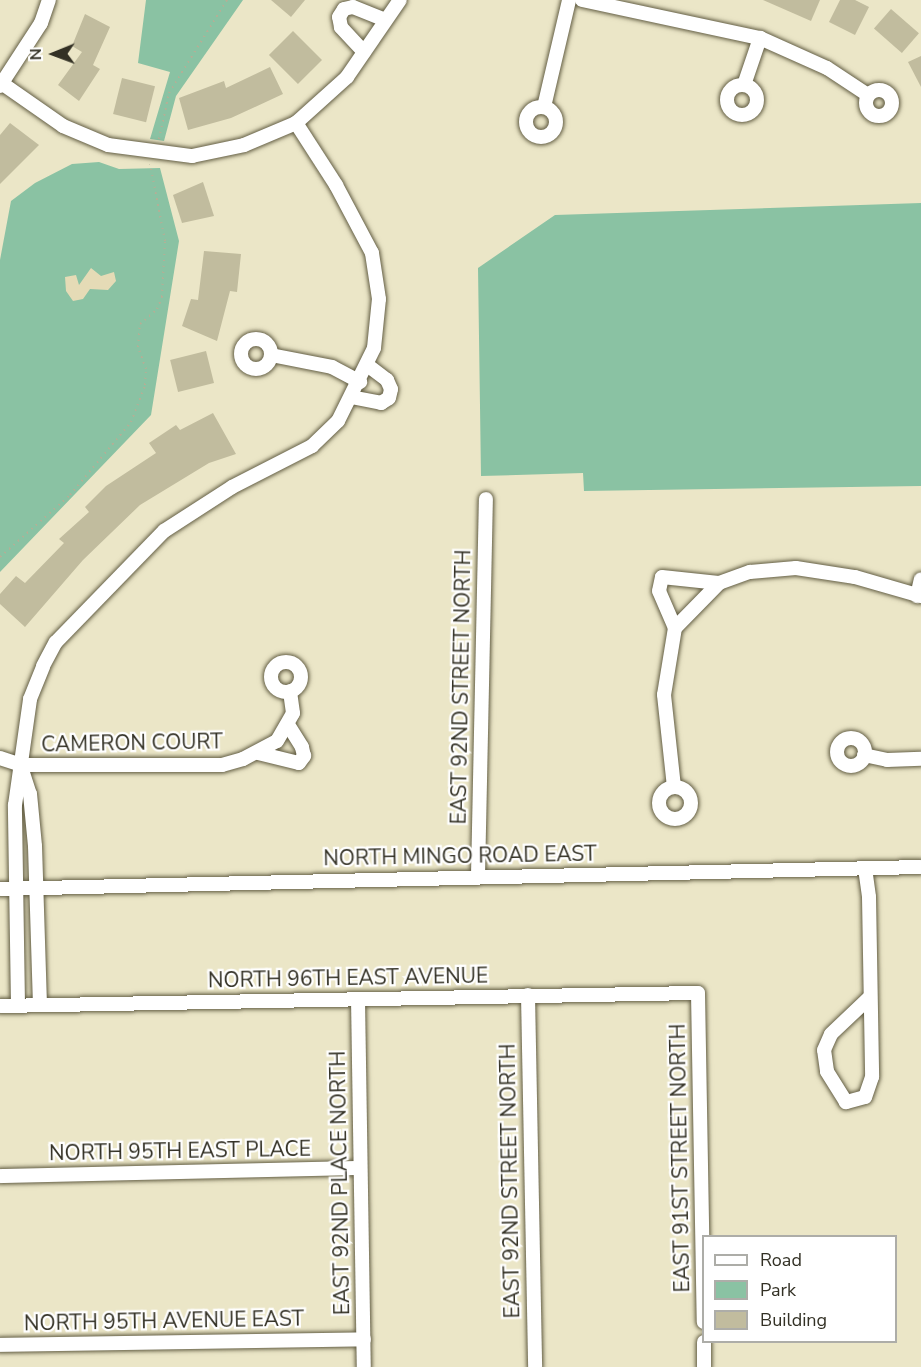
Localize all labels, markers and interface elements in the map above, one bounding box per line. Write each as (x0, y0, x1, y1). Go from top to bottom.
north arrow (24, 24, 84, 84)
text: N (25, 48, 47, 60)
street label: EAST 92ND STREET NORTH (446, 549, 476, 825)
street label: CAMERON COURT (41, 729, 223, 757)
street label: NORTH MINGO ROAD EAST (323, 841, 597, 871)
street label: NORTH 96TH EAST AVENUE (208, 963, 488, 993)
street label: EAST 91ST STREET NORTH (665, 1023, 695, 1293)
street label: EAST 92ND STREET NORTH (495, 1043, 525, 1319)
street label: EAST 92ND PLACE NORTH (325, 1051, 355, 1315)
street label: NORTH 95TH EAST PLACE (49, 1136, 311, 1166)
legend (702, 1235, 897, 1343)
text: Road (760, 1248, 802, 1272)
text: Park (760, 1278, 796, 1302)
street label: NORTH 95TH AVENUE EAST (24, 1306, 304, 1336)
text: Building (760, 1308, 827, 1332)

